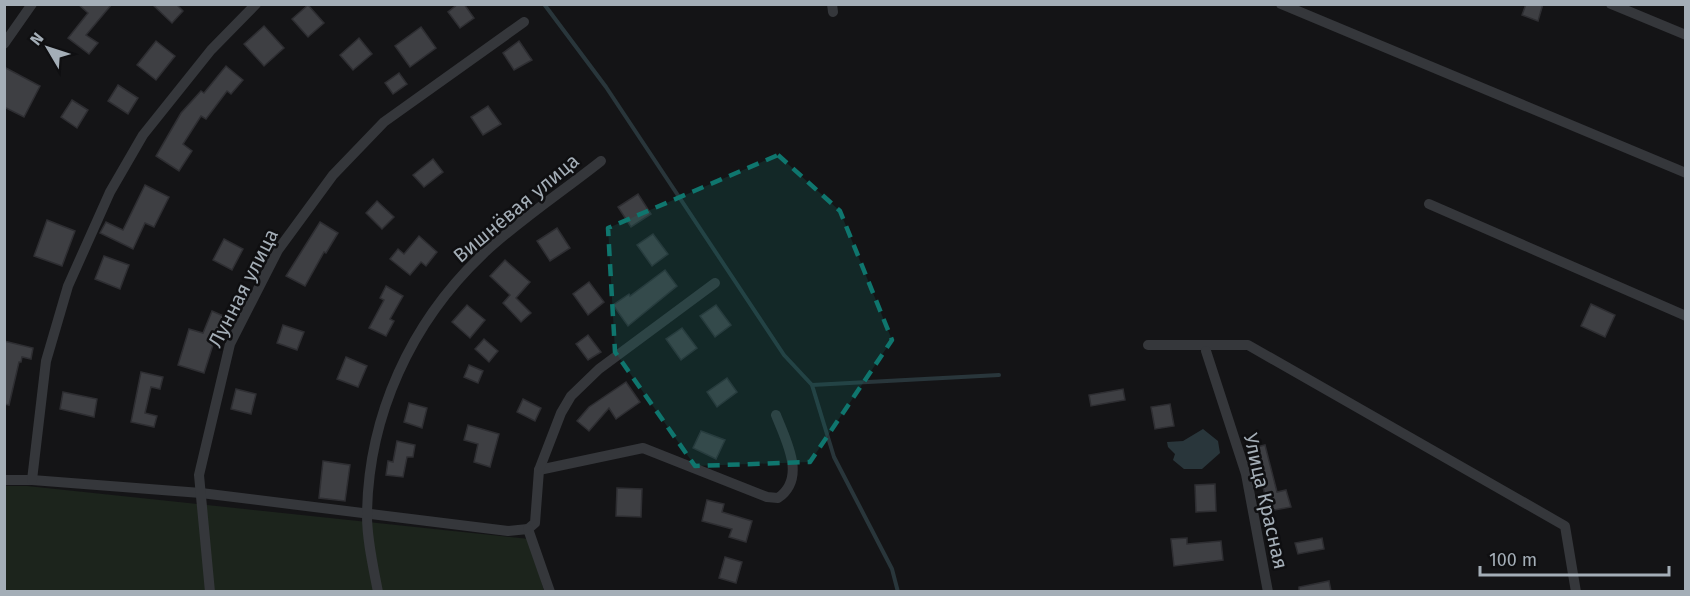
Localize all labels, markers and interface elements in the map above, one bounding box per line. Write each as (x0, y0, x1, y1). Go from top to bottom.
north arrow (18, 18, 78, 78)
text: N (26, 29, 47, 49)
street label: Вишнёвая улица (448, 148, 584, 268)
street label: Лунная улица (203, 225, 283, 351)
street label: Улица Красная (1239, 431, 1293, 571)
scale bar (1480, 539, 1669, 577)
text: 100 m (1489, 549, 1537, 571)

